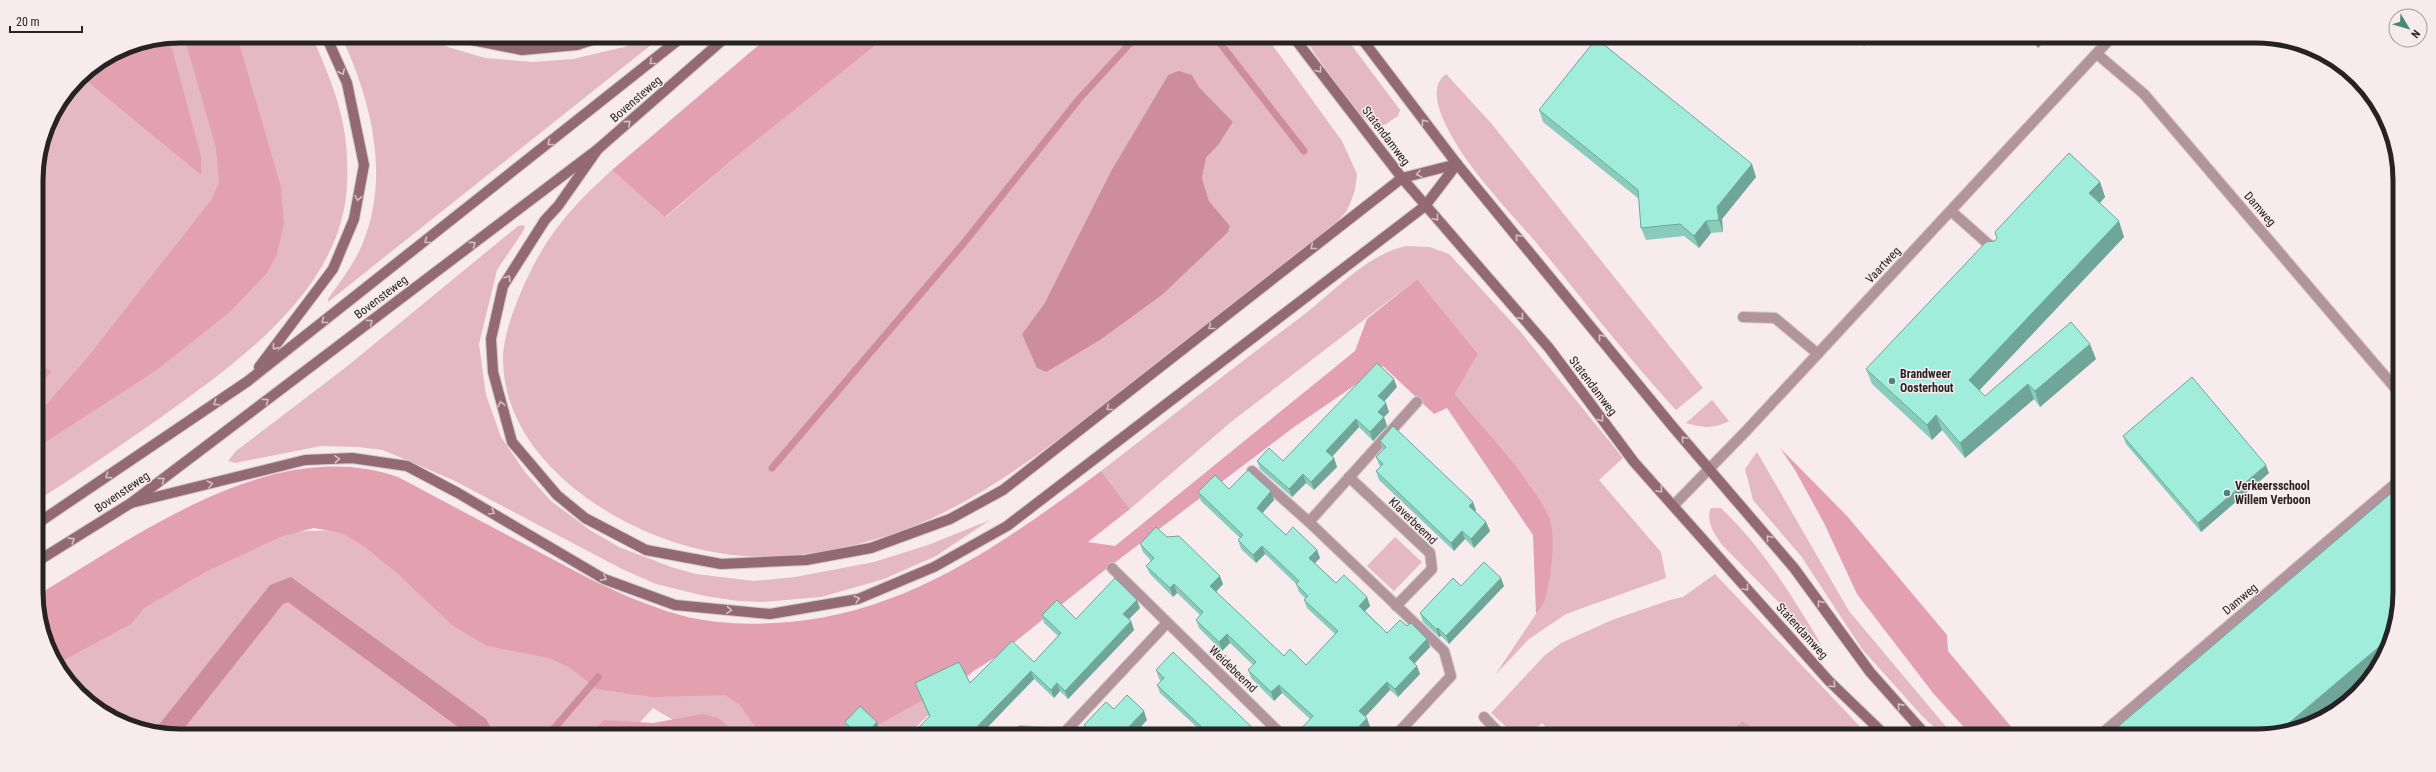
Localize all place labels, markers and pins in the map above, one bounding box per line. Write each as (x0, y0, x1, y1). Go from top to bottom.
place label: Brandweer Oosterhout (1900, 367, 1954, 395)
marker: Brandweer Oosterhout (1887, 376, 1897, 386)
place label: Verkeersschool Willem Verboon (2235, 479, 2311, 507)
marker: Verkeersschool Willem Verboon (2222, 488, 2232, 498)

